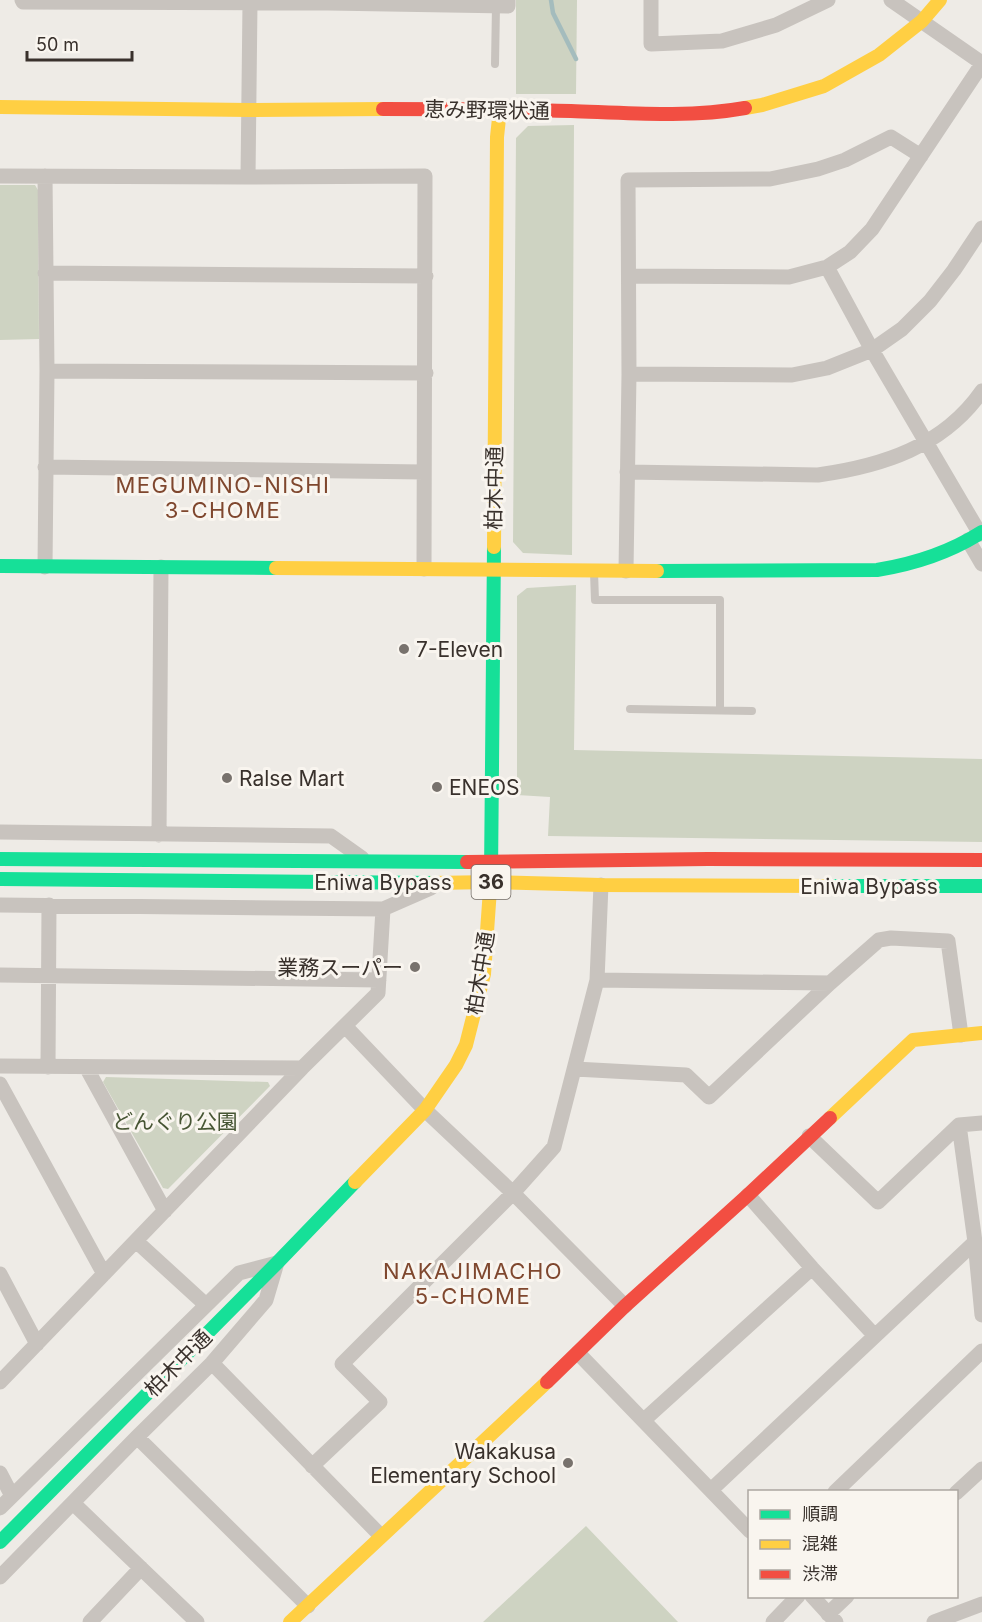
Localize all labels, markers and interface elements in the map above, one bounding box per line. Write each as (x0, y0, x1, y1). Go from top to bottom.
scale bar (27, 24, 132, 62)
text: 50 m (36, 34, 79, 55)
street label: 恵み野環状通 (424, 96, 550, 124)
street label: 柏木中通 (481, 446, 507, 530)
district label: MEGUMINO-NISHI 3-CHOME (115, 472, 331, 523)
place label: 7-Eleven (416, 637, 503, 662)
marker: 7-Eleven (397, 642, 411, 656)
place label: Ralse Mart (239, 766, 345, 791)
marker: Ralse Mart (220, 771, 234, 785)
place label: ENEOS (449, 775, 520, 800)
marker: ENEOS (430, 780, 444, 794)
road number: 36 (472, 865, 510, 899)
street label: Eniwa Bypass (314, 870, 452, 895)
street label: Eniwa Bypass (800, 874, 938, 899)
street label: 柏木中通 (461, 930, 499, 1016)
place label: 業務スーパー (277, 955, 403, 980)
marker: 業務スーパー (408, 960, 422, 974)
park label: どんぐり公園 (112, 1109, 238, 1134)
district label: NAKAJIMACHO 5-CHOME (383, 1258, 563, 1309)
street label: 柏木中通 (139, 1324, 217, 1402)
place label: Wakakusa Elementary School (370, 1439, 556, 1488)
marker: Wakakusa Elementary School (561, 1456, 575, 1470)
legend (748, 1490, 958, 1598)
text: 順調 (802, 1503, 838, 1524)
text: 混雑 (802, 1533, 838, 1554)
text: 渋滞 (802, 1563, 838, 1584)

